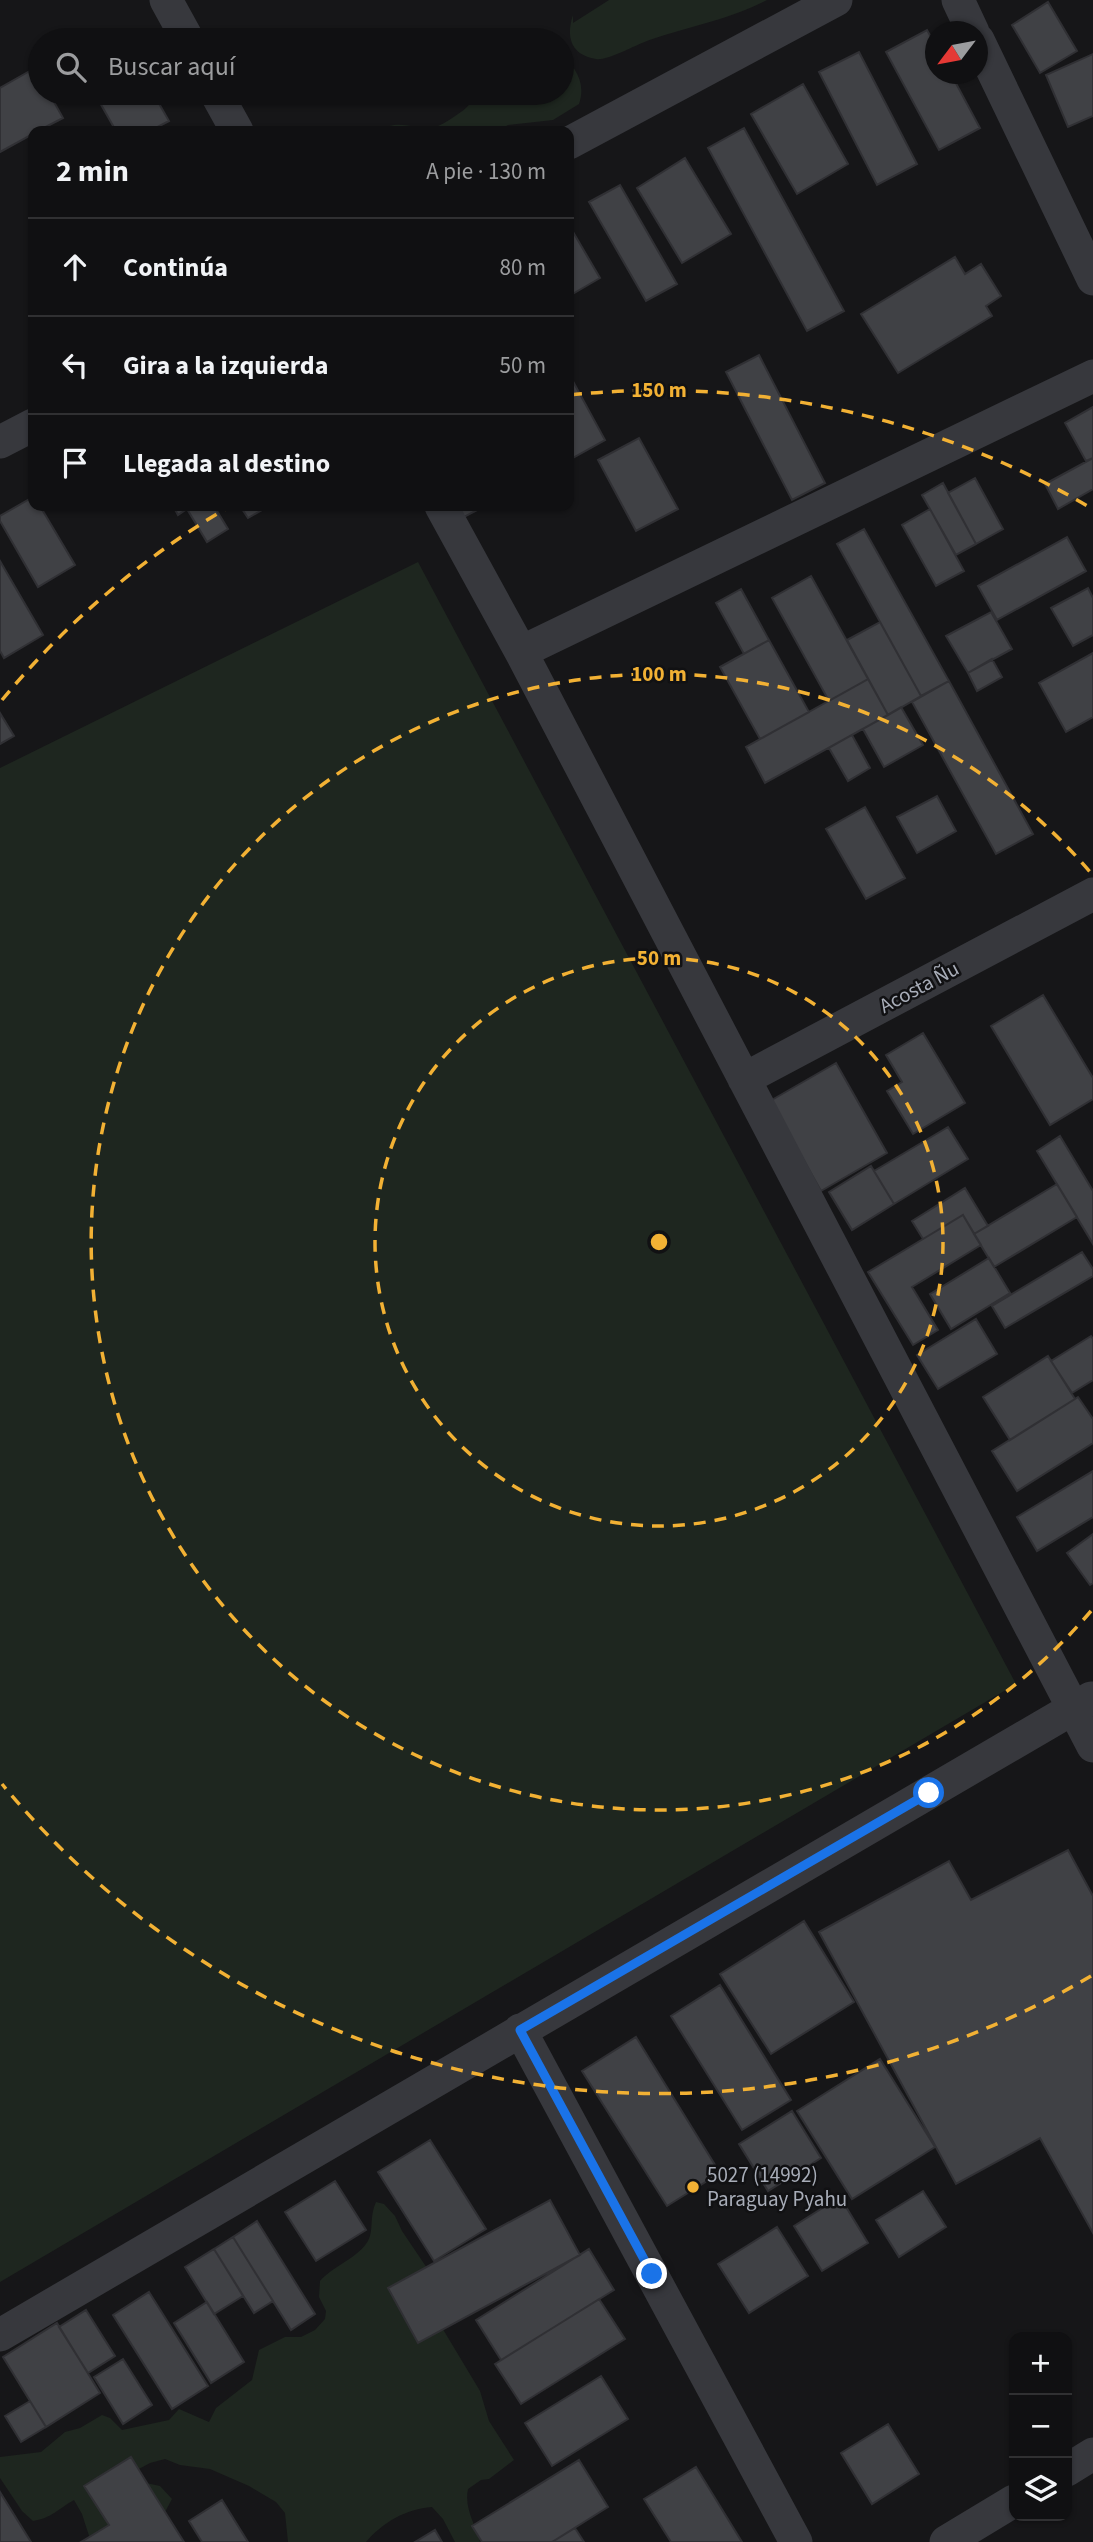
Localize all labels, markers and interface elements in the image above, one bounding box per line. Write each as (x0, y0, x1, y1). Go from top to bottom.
north arrow (925, 21, 988, 84)
search box (28, 28, 574, 105)
icon: search (52, 48, 90, 86)
text: Buscar aquí (108, 48, 235, 85)
text: 2 min (56, 150, 129, 193)
text: A pie · 130 m (426, 155, 546, 188)
icon: ahead (56, 248, 94, 286)
text: Continúa (123, 249, 228, 286)
text: 80 m (499, 251, 546, 284)
icon: left (56, 346, 94, 384)
text: Gira a la izquierda (123, 347, 328, 384)
text: 50 m (499, 349, 546, 382)
text: 150 m (631, 375, 687, 405)
icon: arrive (56, 444, 94, 482)
text: Llegada al destino (123, 445, 330, 482)
text: 100 m (631, 659, 687, 689)
text: 50 m (637, 943, 681, 973)
street label: Acosta Ñu (874, 953, 964, 1021)
centre of rings (647, 1230, 671, 1254)
route start (913, 1777, 944, 1808)
place label: 5027 (14992) Paraguay Pyahu (707, 2160, 847, 2214)
marker: 5027 (14992) Paraguay Pyahu (685, 2179, 701, 2195)
route end (636, 2258, 667, 2289)
map controls (1009, 2332, 1072, 2521)
button: + (1009, 2332, 1072, 2395)
button: − (1009, 2395, 1072, 2458)
button: layers (1009, 2458, 1072, 2521)

